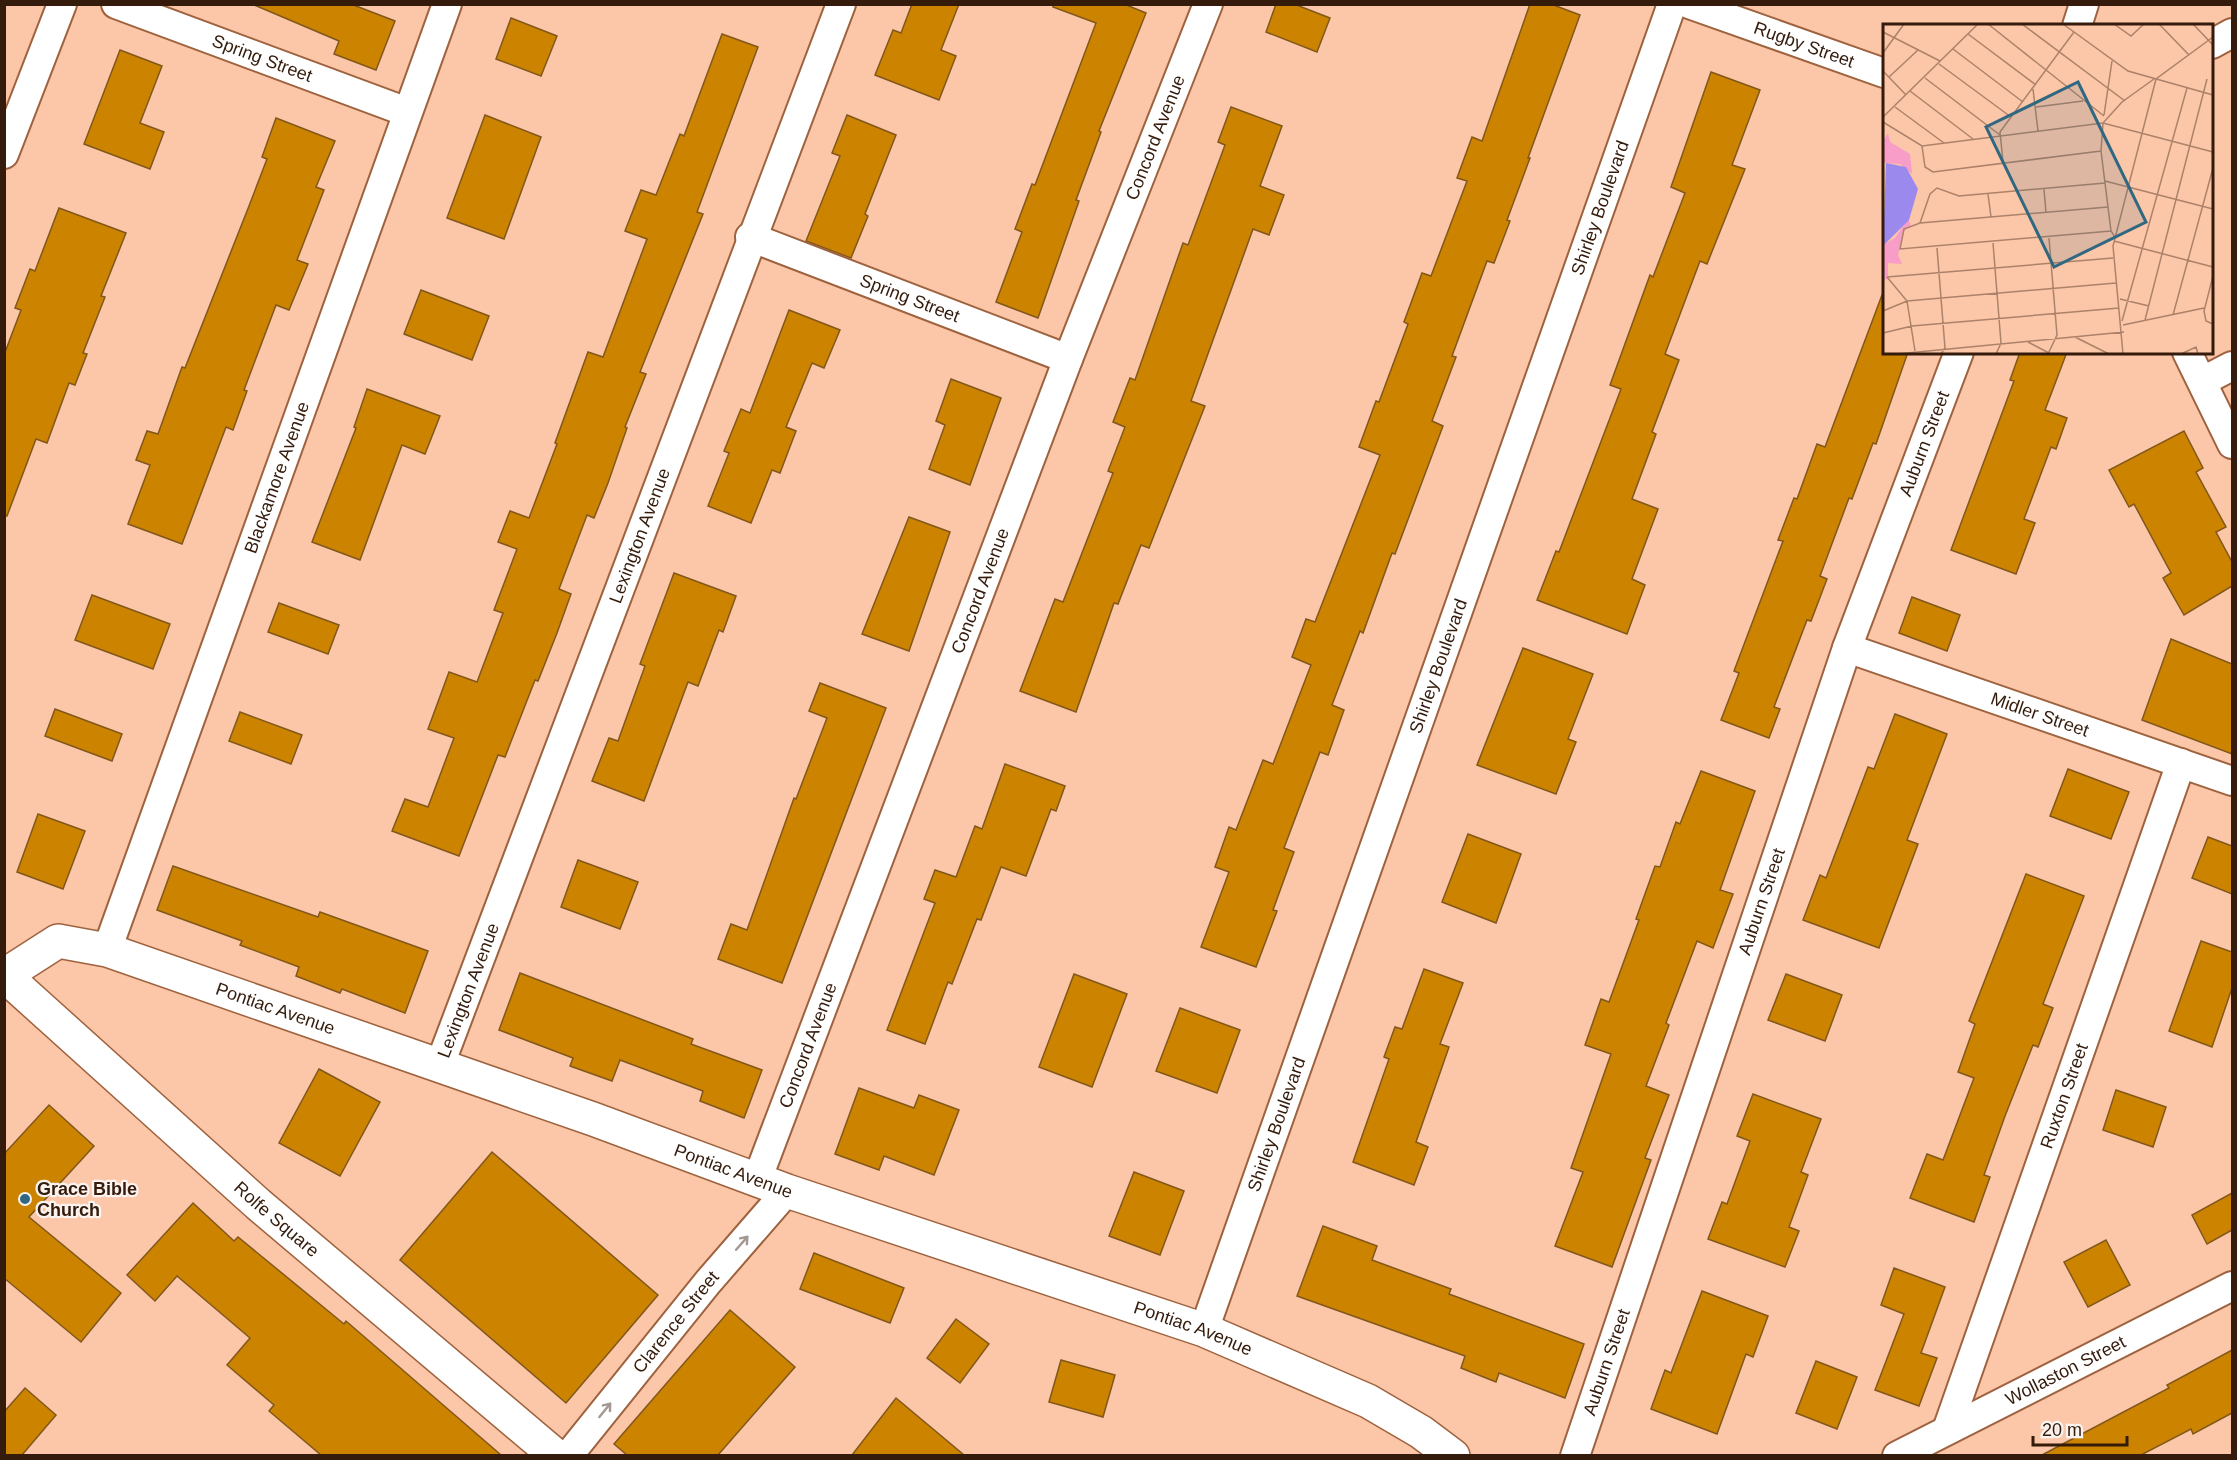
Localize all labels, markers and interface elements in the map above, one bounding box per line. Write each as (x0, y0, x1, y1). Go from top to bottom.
street label: Rugby Street (1751, 18, 1857, 72)
inset map (1883, 24, 2213, 354)
street label: Spring Street (209, 31, 315, 86)
street label: Concord Avenue (1122, 72, 1189, 203)
street label: Shirley Boulevard (1567, 138, 1633, 278)
street label: Spring Street (857, 270, 962, 326)
street label: Auburn Street (1895, 388, 1953, 499)
street label: Blackamore Avenue (240, 399, 313, 556)
street label: Lexington Avenue (605, 465, 674, 606)
street label: Concord Avenue (947, 525, 1013, 657)
street label: Shirley Boulevard (1405, 596, 1471, 736)
street label: Midler Street (1988, 688, 2091, 741)
street label: Auburn Street (1734, 846, 1789, 957)
street label: Lexington Avenue (433, 920, 503, 1061)
street label: Pontiac Avenue (213, 979, 338, 1038)
street label: Concord Avenue (775, 980, 841, 1111)
street label: Ruxton Street (2037, 1041, 2092, 1151)
street label: Shirley Boulevard (1244, 1055, 1309, 1194)
street label: Pontiac Avenue (671, 1140, 795, 1202)
street label: Rolfe Square (230, 1177, 323, 1261)
place label: Grace Bible Church (37, 1179, 137, 1220)
marker: Grace Bible Church (18, 1192, 32, 1206)
one-way arrow (735, 1236, 749, 1251)
street label: Clarence Street (629, 1267, 723, 1377)
street label: Pontiac Avenue (1131, 1297, 1255, 1360)
street label: Auburn Street (1579, 1306, 1634, 1418)
street label: Wollaston Street (2002, 1332, 2129, 1409)
one-way arrow (598, 1403, 612, 1418)
scale bar (2033, 1409, 2128, 1447)
text: 20 m (2042, 1420, 2082, 1440)

